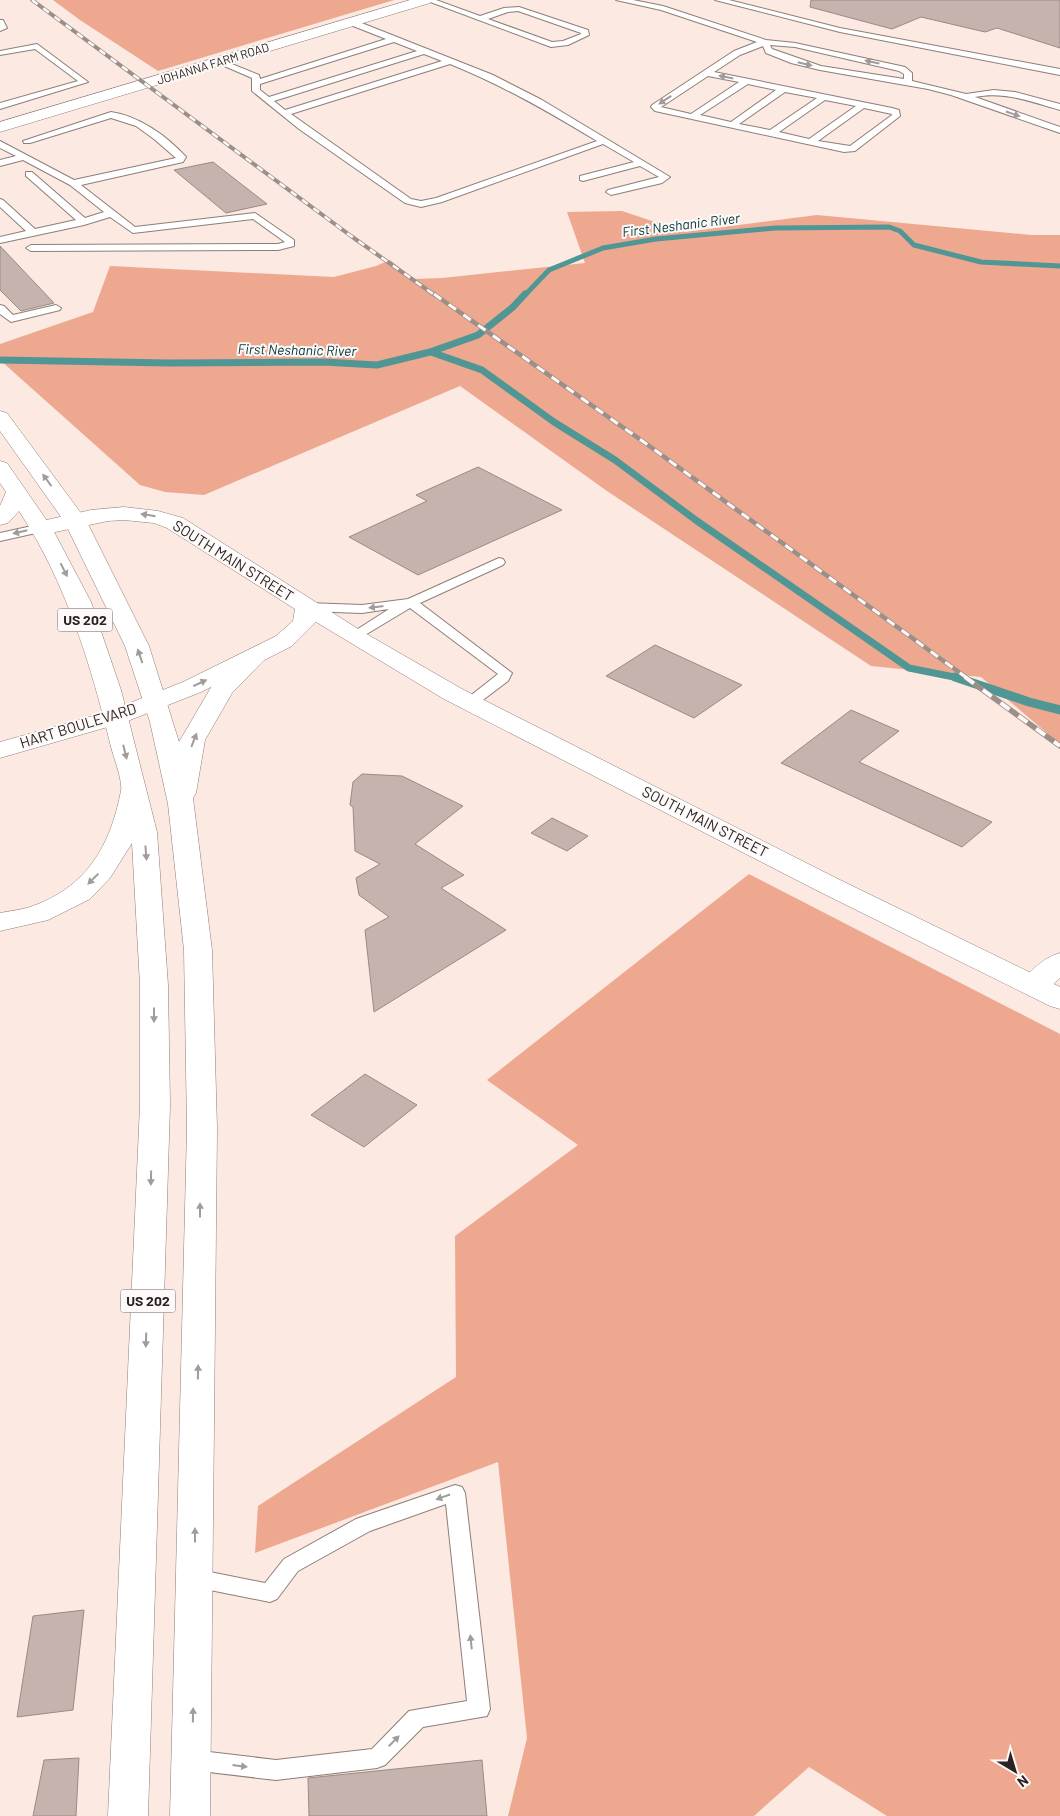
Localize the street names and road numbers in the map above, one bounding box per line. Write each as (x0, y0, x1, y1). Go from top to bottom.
street label: JOHANNA FARM ROAD (155, 39, 270, 87)
street label: SOUTH MAIN STREET (170, 516, 297, 605)
road number: US 202 (58, 608, 112, 632)
street label: HART BOULEVARD (17, 699, 138, 751)
street label: SOUTH MAIN STREET (640, 782, 771, 861)
road number: US 202 (120, 1290, 176, 1312)

